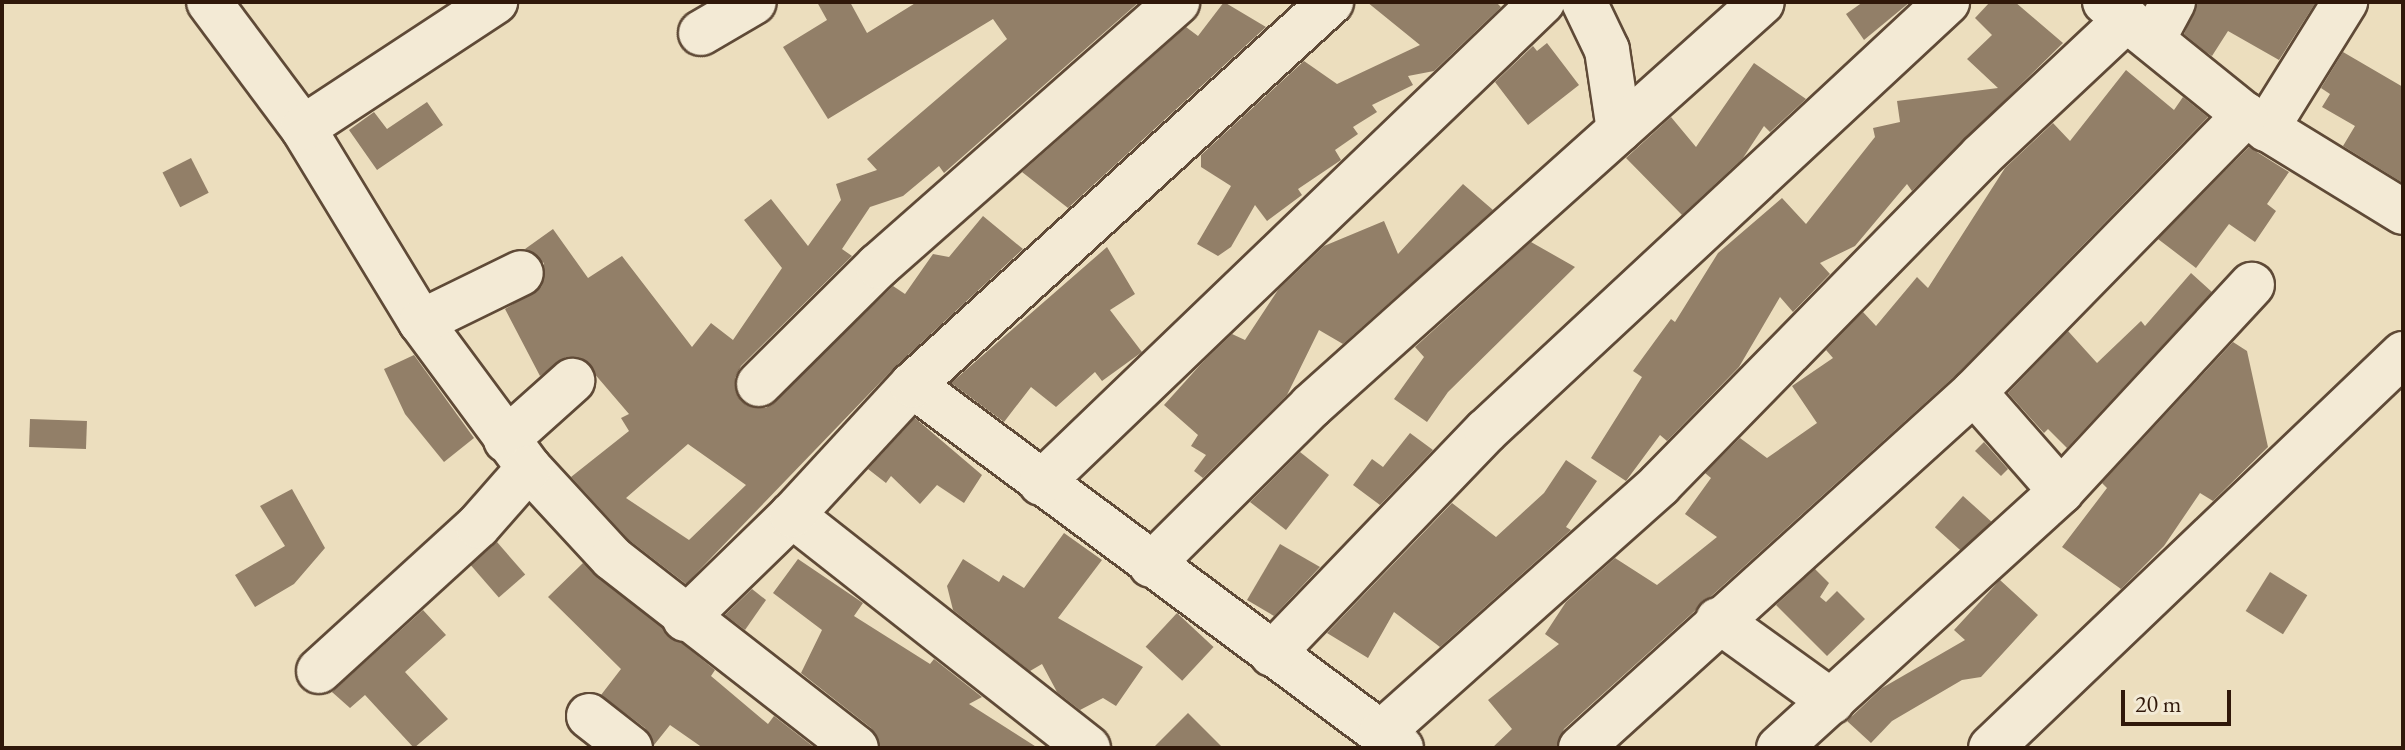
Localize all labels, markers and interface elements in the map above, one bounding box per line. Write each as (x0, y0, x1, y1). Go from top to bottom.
scale bar (2125, 674, 2235, 724)
text: 20 m (2135, 688, 2182, 719)

